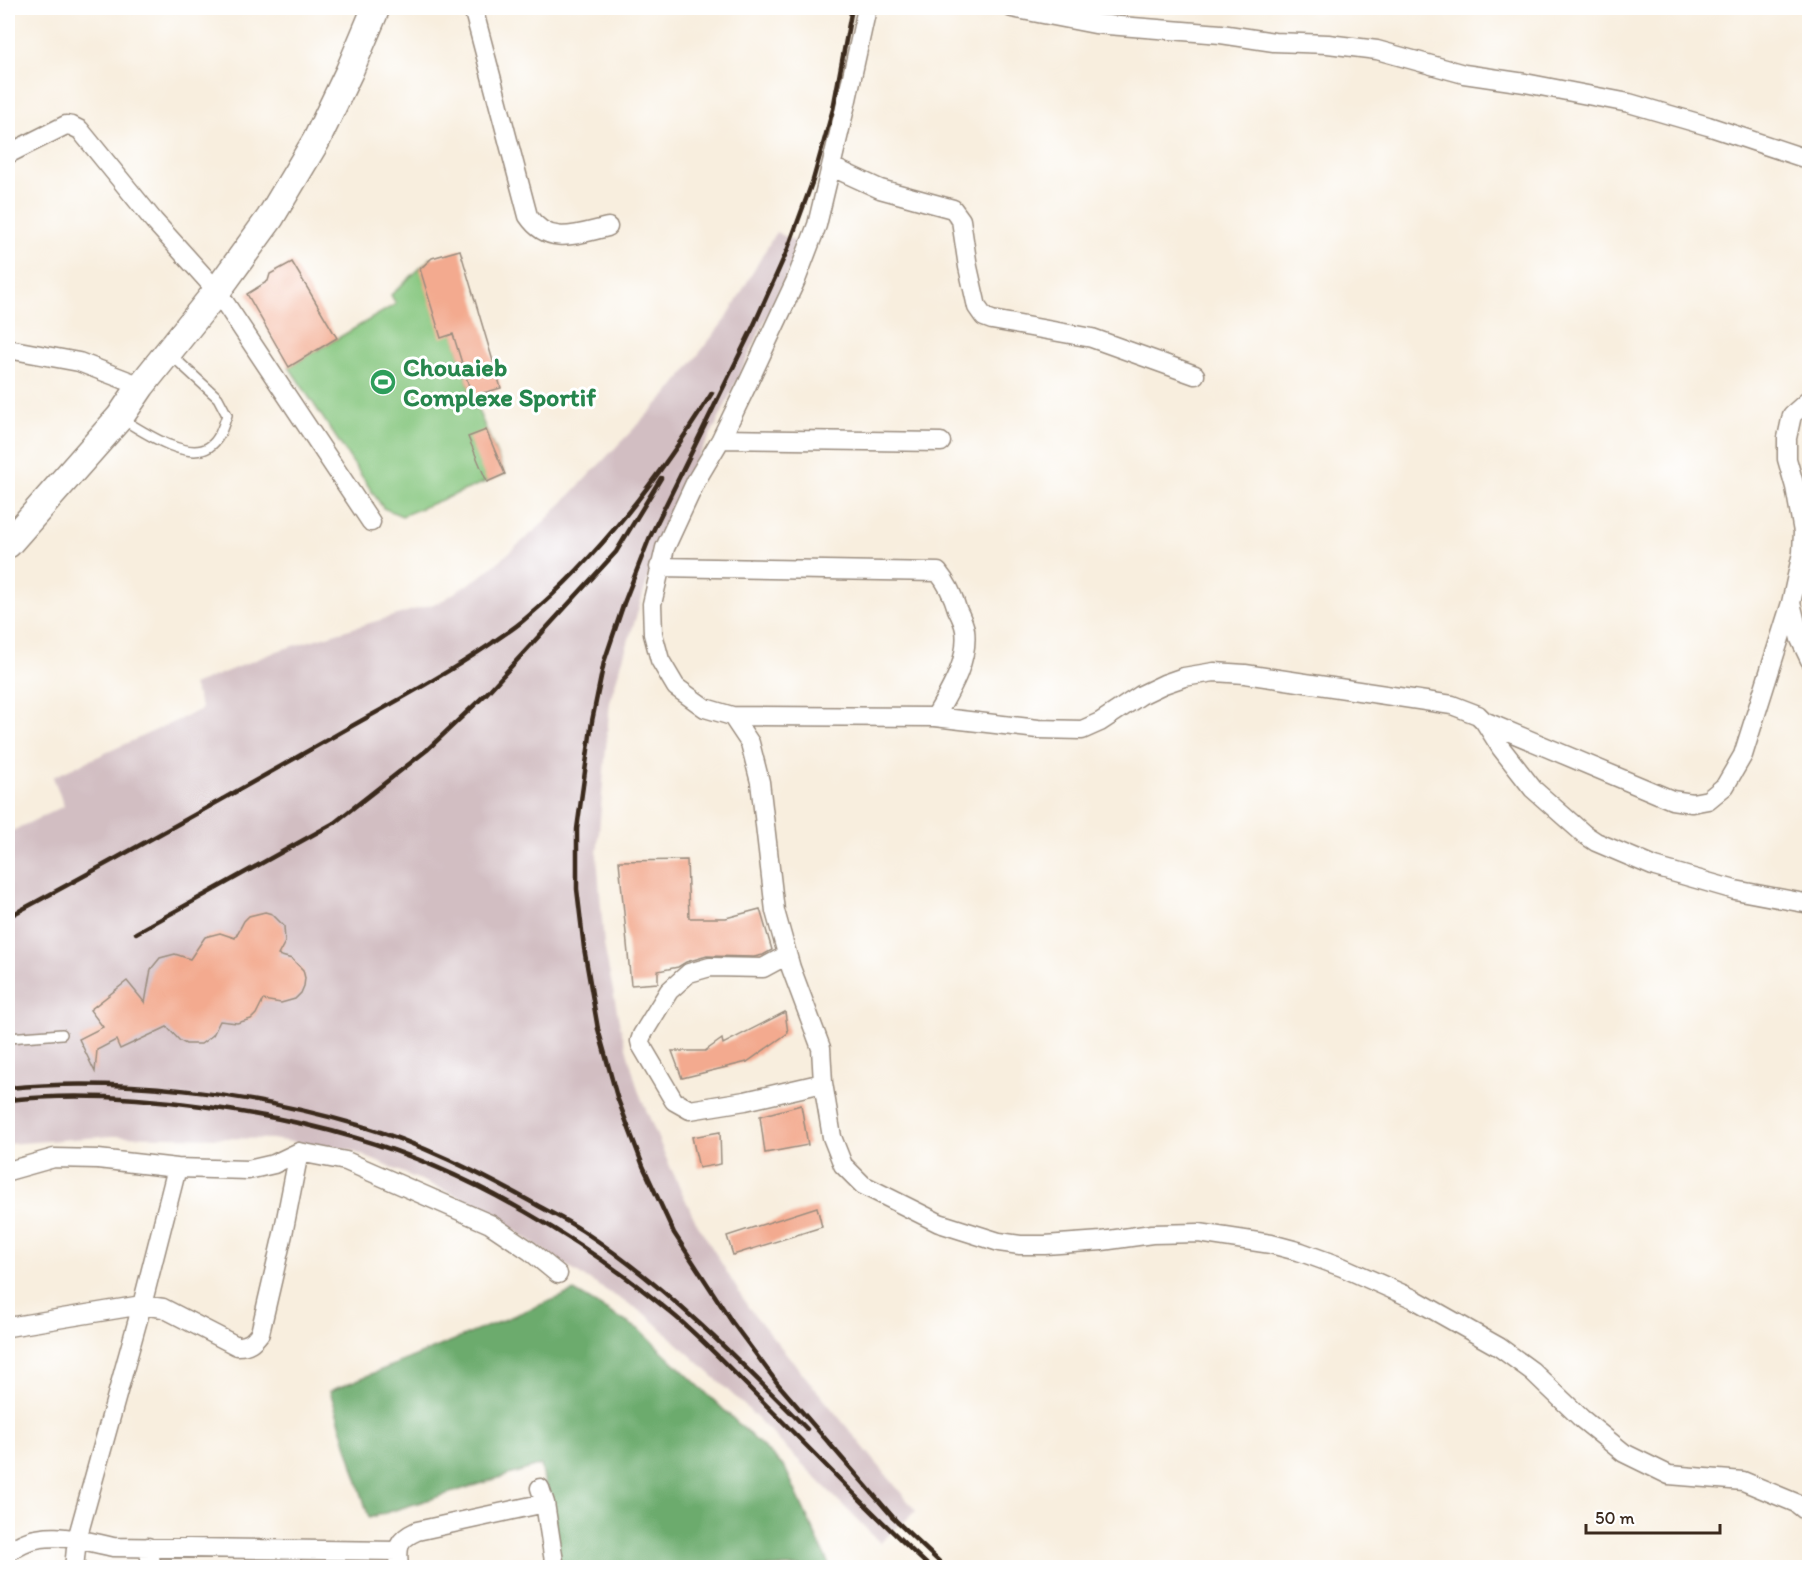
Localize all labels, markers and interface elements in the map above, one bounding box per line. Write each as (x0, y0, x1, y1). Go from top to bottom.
place label: Chouaieb Complexe Sportif (403, 351, 596, 413)
sports icon: Chouaieb Complexe Sportif (368, 367, 398, 397)
scale bar (1586, 1497, 1720, 1535)
text: 50 m (1595, 1507, 1635, 1529)

